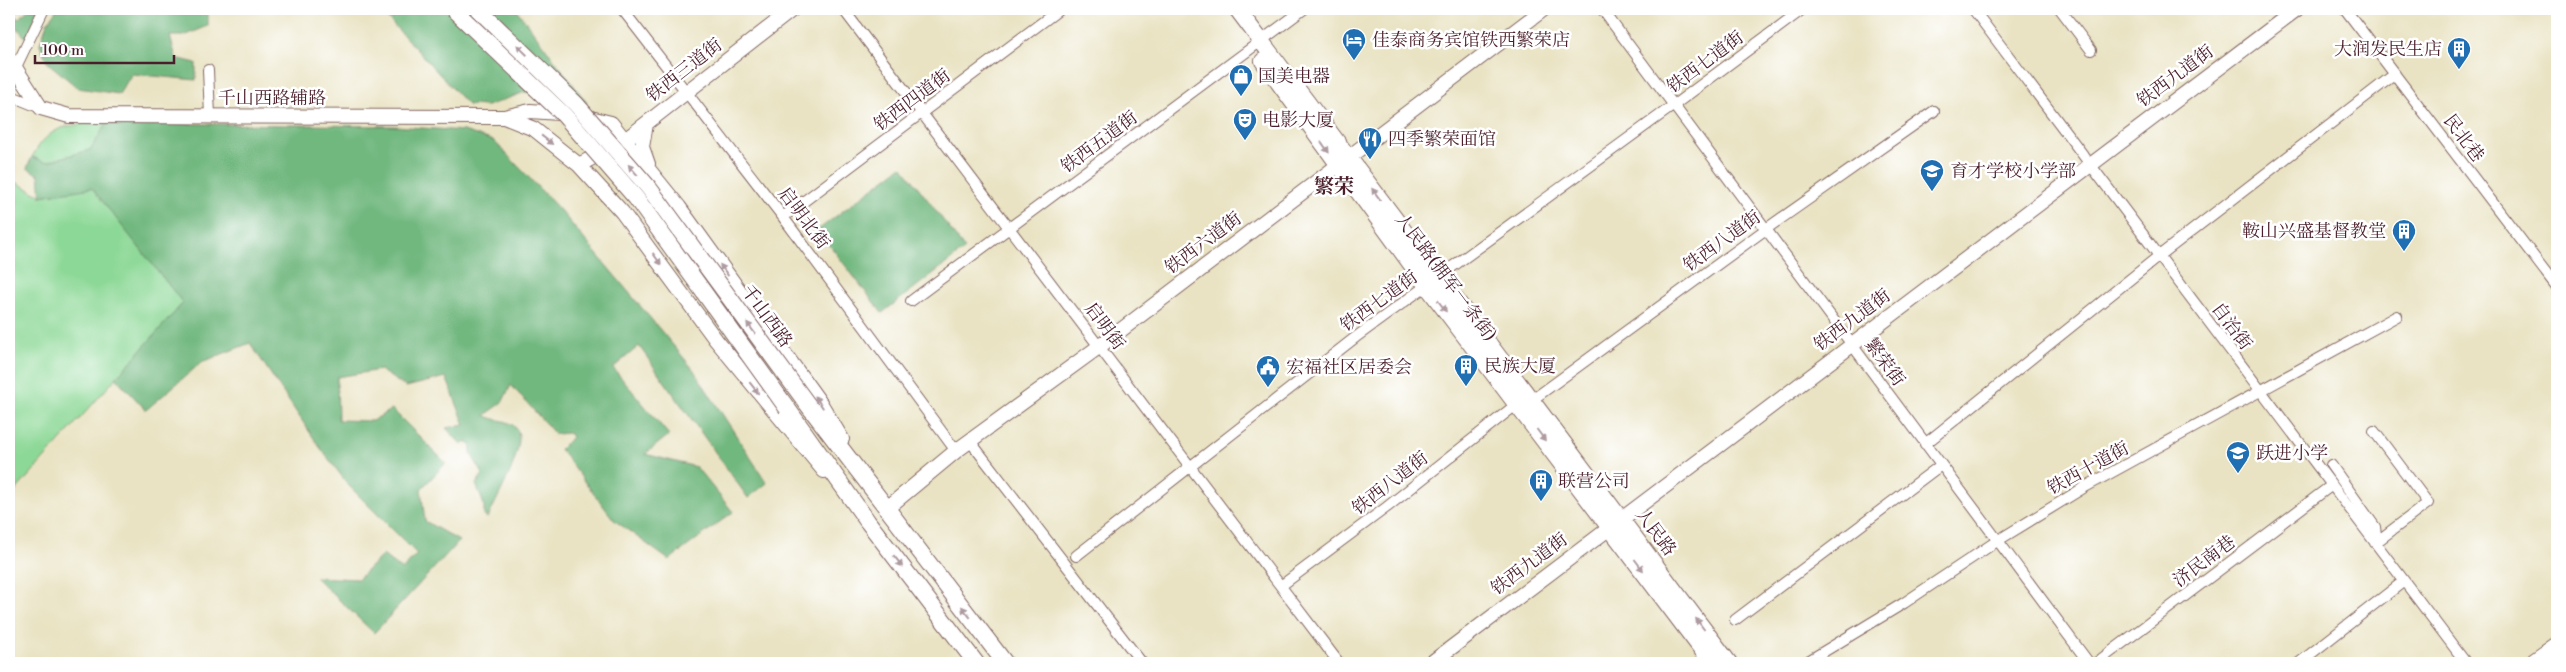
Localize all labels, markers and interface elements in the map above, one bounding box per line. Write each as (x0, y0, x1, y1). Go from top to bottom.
street label: 铁西七道街 (1662, 26, 1748, 99)
hotel icon: 佳泰商务宾馆铁西繁荣店 (1341, 27, 1367, 61)
place label: 佳泰商务宾馆铁西繁荣店 (1372, 29, 1570, 52)
scale bar (35, 32, 174, 64)
street label: 铁西三道街 (642, 34, 727, 107)
building icon: 大润发民生店 (2446, 36, 2472, 70)
place label: 大润发民生店 (2334, 38, 2442, 61)
street label: 铁西九道街 (2132, 40, 2218, 113)
text: 100 m (42, 41, 84, 60)
one-way arrow (517, 45, 529, 57)
shop icon: 国美电器 (1228, 63, 1254, 97)
street label: 铁西四道街 (869, 64, 955, 137)
place label: 国美电器 (1258, 65, 1330, 88)
street label: 千山西路辅路 (218, 87, 326, 110)
street label: 铁西五道街 (1056, 106, 1142, 179)
theatre icon: 电影大厦 (1232, 107, 1258, 141)
place label: 电影大厦 (1262, 109, 1334, 132)
street label: 民北巷 (2438, 110, 2489, 167)
restaurant icon: 四季繁荣面馆 (1357, 126, 1383, 160)
place label: 四季繁荣面馆 (1388, 128, 1496, 151)
one-way arrow (540, 134, 553, 145)
one-way arrow (1320, 141, 1330, 154)
school or university icon: 育才学校小学部 (1919, 158, 1945, 192)
place label: 育才学校小学部 (1950, 160, 2076, 183)
one-way arrow (627, 164, 639, 176)
district label: 繁荣 (1314, 175, 1354, 200)
street label: 启明北街 (773, 183, 834, 254)
one-way arrow (1371, 187, 1381, 201)
street label: 铁西八道街 (1679, 206, 1765, 277)
street label: 铁西六道街 (1160, 207, 1246, 280)
street label: 人民路(拥军一条街) (1390, 208, 1501, 346)
building icon: 鞍山兴盛基督教堂 (2391, 218, 2417, 252)
place label: 鞍山兴盛基督教堂 (2242, 220, 2386, 243)
one-way arrow (651, 252, 662, 265)
one-way arrow (719, 263, 729, 277)
street label: 铁西七道街 (1336, 266, 1422, 337)
street label: 千山西路 (736, 280, 797, 352)
street label: 铁西九道街 (1809, 284, 1895, 357)
street label: 启明街 (1079, 298, 1130, 355)
street label: 自治街 (2206, 298, 2257, 355)
one-way arrow (1437, 299, 1447, 313)
one-way arrow (746, 321, 756, 335)
street label: 繁荣街 (1859, 334, 1910, 391)
building icon: 民族大厦 (1453, 353, 1479, 387)
public building icon: 宏福社区居委会 (1255, 354, 1281, 388)
place label: 民族大厦 (1484, 355, 1556, 378)
place label: 宏福社区居委会 (1286, 356, 1412, 379)
one-way arrow (749, 382, 760, 395)
one-way arrow (814, 395, 824, 408)
one-way arrow (1535, 429, 1546, 442)
street label: 铁西十道街 (2043, 437, 2133, 500)
school or university icon: 跃进小学 (2225, 440, 2251, 474)
place label: 跃进小学 (2256, 442, 2328, 465)
street label: 铁西八道街 (1348, 447, 1433, 520)
building icon: 联营公司 (1528, 468, 1554, 502)
place label: 联营公司 (1558, 470, 1630, 493)
street label: 人民路 (1630, 504, 1681, 561)
street label: 铁西九道街 (1486, 528, 1572, 601)
street label: 济民南巷 (2169, 531, 2240, 592)
one-way arrow (892, 554, 903, 567)
one-way arrow (1634, 558, 1644, 572)
one-way arrow (961, 605, 971, 619)
one-way arrow (1695, 617, 1705, 631)

